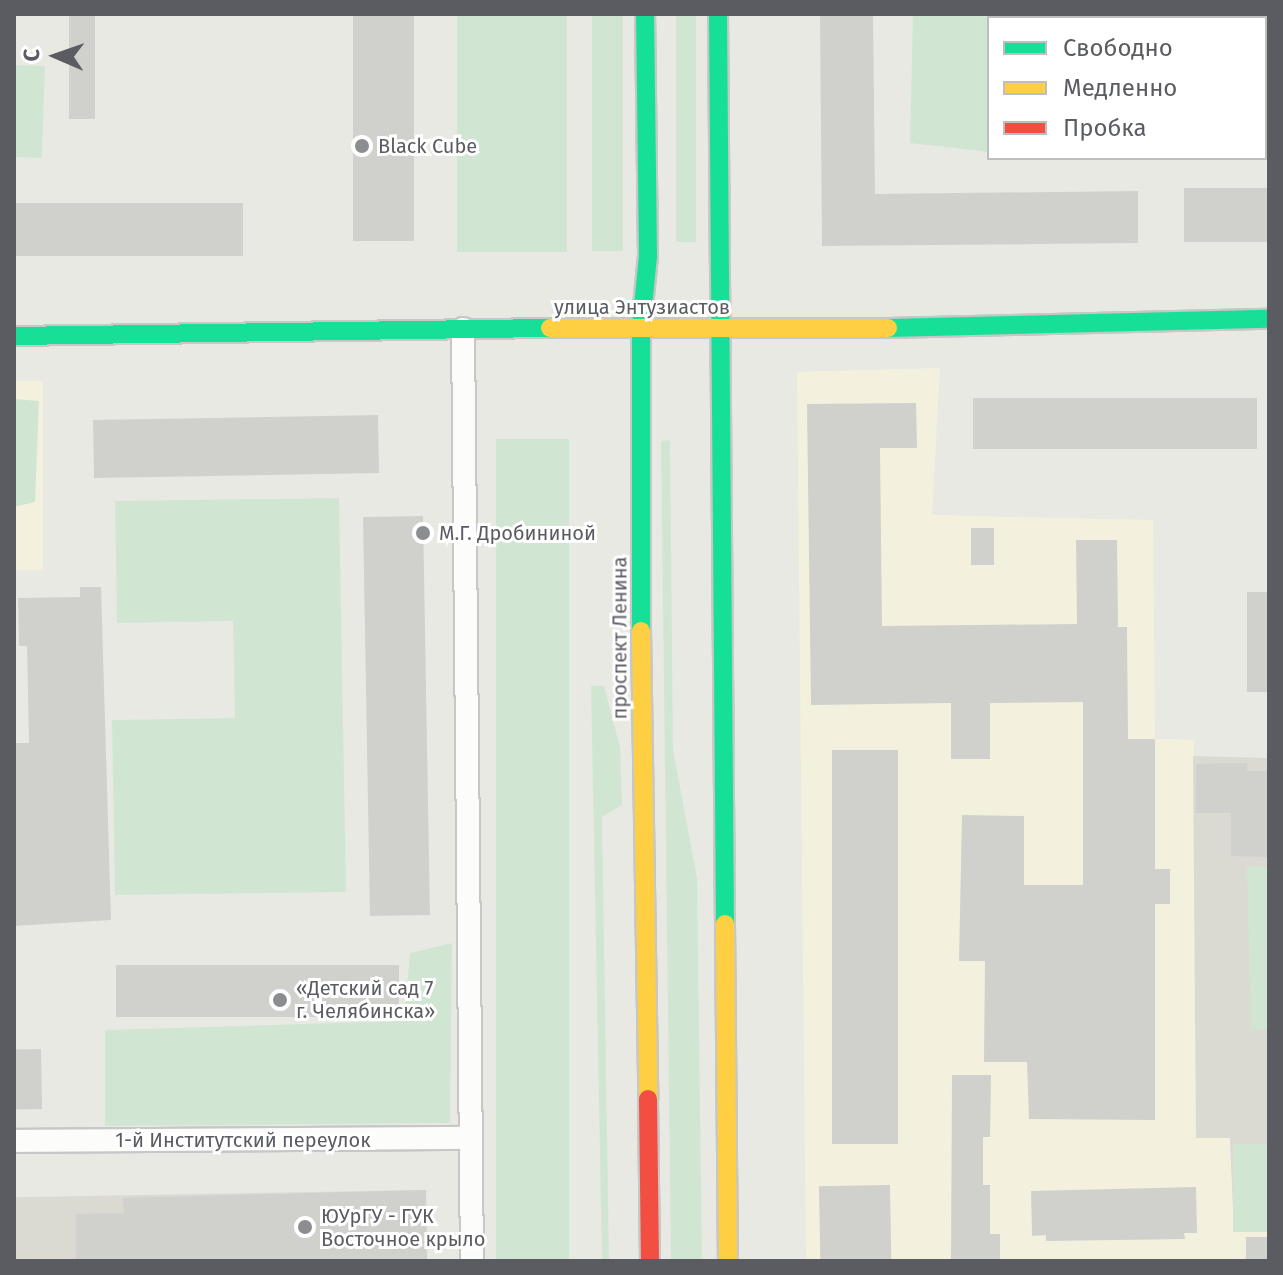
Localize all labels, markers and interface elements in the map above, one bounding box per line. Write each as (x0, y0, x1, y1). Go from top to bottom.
north arrow (16, 16, 96, 96)
legend (987, 16, 1267, 160)
text: Свободно (1063, 34, 1173, 62)
text: С (18, 48, 45, 62)
text: Медленно (1063, 74, 1177, 102)
text: Пробка (1063, 114, 1147, 142)
place label: Black Cube (378, 134, 477, 158)
marker: Black Cube (353, 137, 371, 155)
street label: улица Энтузиастов (554, 295, 730, 319)
place label: М.Г. Дробининой (439, 521, 596, 545)
marker: М.Г. Дробининой (414, 524, 432, 542)
street label: проспект Ленина (608, 557, 632, 719)
place label: «Детский сад 7 г. Челябинска» (296, 976, 435, 1023)
marker: «Детский сад 7 г. Челябинска» (271, 991, 289, 1009)
street label: 1-й Институтский переулок (115, 1128, 371, 1152)
place label: ЮУрГУ - ГУК Восточное крыло (321, 1204, 486, 1251)
marker: ЮУрГУ - ГУК Восточное крыло (296, 1218, 314, 1236)

